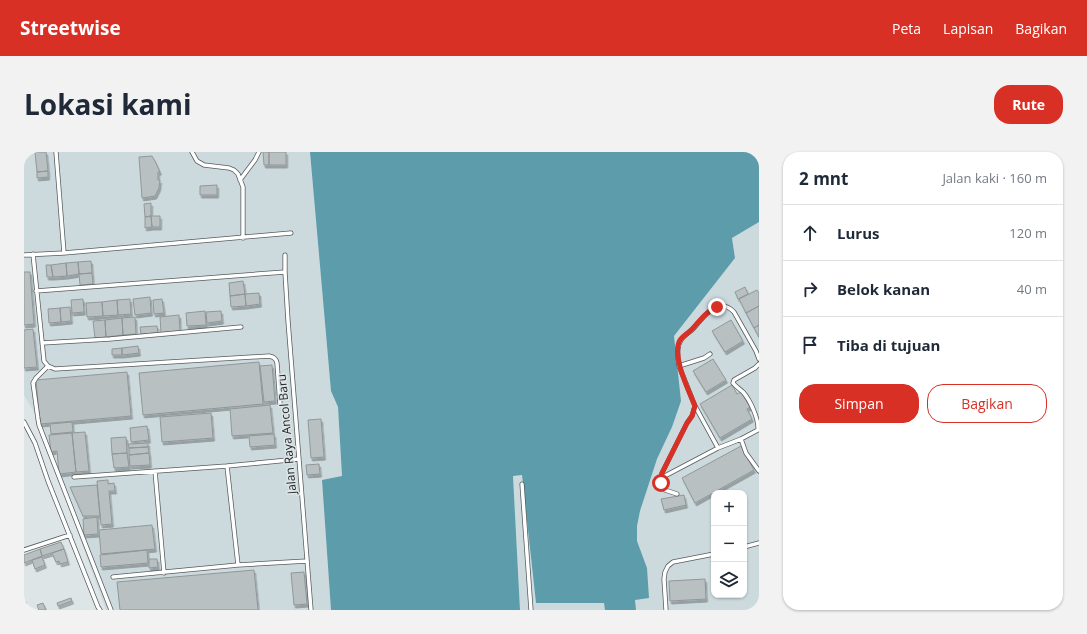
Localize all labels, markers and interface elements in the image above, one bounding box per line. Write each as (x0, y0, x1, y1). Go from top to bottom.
text: Streetwise (20, 15, 121, 41)
text: Peta (892, 19, 921, 38)
text: Lapisan (943, 19, 993, 38)
text: Bagikan (1015, 19, 1067, 38)
text: Lokasi kami (24, 85, 191, 123)
button: Rute (994, 85, 1063, 124)
text: 2 mnt (799, 167, 848, 190)
text: Jalan kaki · 160 m (942, 169, 1047, 187)
icon: ahead (799, 222, 821, 244)
text: Lurus (837, 223, 879, 243)
text: 120 m (1009, 224, 1047, 242)
icon: right (799, 278, 821, 300)
text: Belok kanan (837, 279, 930, 299)
text: 40 m (1017, 280, 1047, 298)
route end (708, 298, 726, 316)
icon: arrive (799, 334, 821, 356)
text: Tiba di tujuan (837, 335, 940, 355)
street label: Jalan Raya Ancol Baru (273, 373, 300, 496)
button: Simpan (799, 384, 919, 423)
button: Bagikan (927, 384, 1047, 423)
route start (652, 474, 670, 492)
map controls (711, 490, 747, 598)
button: + (711, 490, 747, 526)
button: − (711, 526, 747, 562)
button: layers (711, 562, 747, 598)

